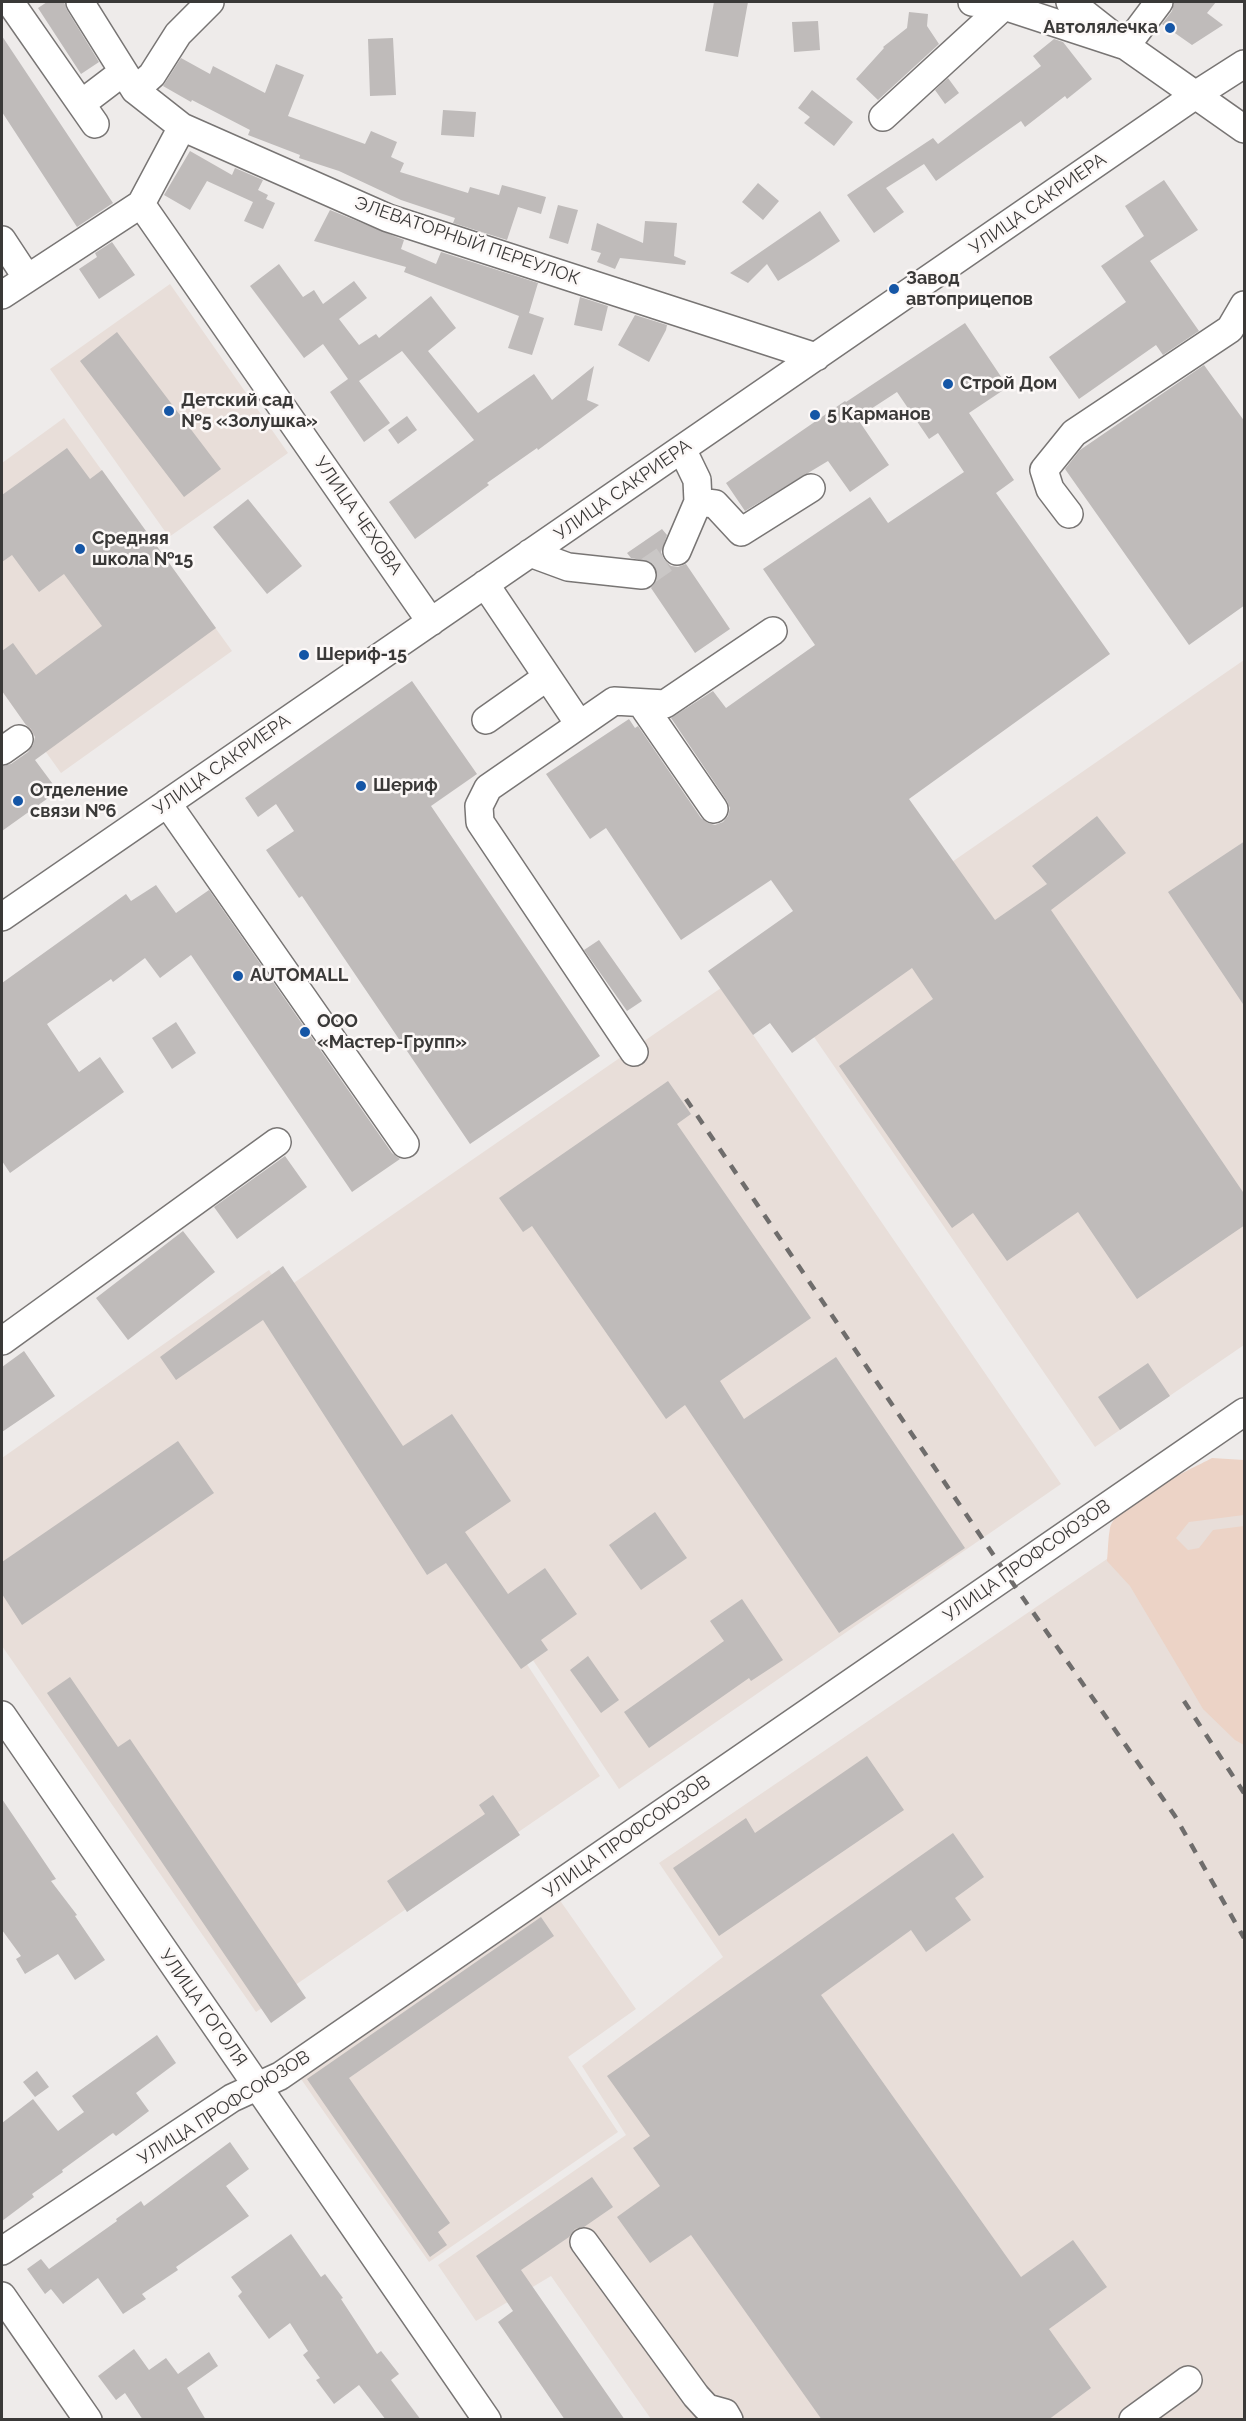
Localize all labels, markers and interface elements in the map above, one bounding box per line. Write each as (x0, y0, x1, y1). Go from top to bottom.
place label: Автолялечка (1043, 17, 1158, 39)
marker: Автолялечка (1163, 21, 1177, 35)
street label: УЛИЦА САКРИЕРА (966, 149, 1110, 259)
street label: ЭЛЕВАТОРНЫЙ ПЕРЕУЛОК (352, 192, 582, 290)
place label: Завод автоприцепов (906, 268, 1033, 310)
marker: Завод автоприцепов (887, 282, 901, 296)
place label: Строй Дом (960, 373, 1057, 395)
marker: Строй Дом (941, 377, 955, 391)
place label: Детский сад №5 «Золушка» (181, 390, 318, 432)
marker: Детский сад №5 «Золушка» (162, 404, 176, 418)
place label: 5 Карманов (827, 404, 931, 426)
marker: 5 Карманов (808, 408, 822, 422)
street label: УЛИЦА САКРИЕРА (551, 435, 695, 545)
street label: УЛИЦА ЧЕХОВА (309, 453, 407, 579)
place label: Средняя школа №15 (92, 528, 193, 570)
marker: Средняя школа №15 (73, 542, 87, 556)
place label: Шериф-15 (316, 644, 407, 666)
marker: Шериф-15 (297, 648, 311, 662)
street label: УЛИЦА САКРИЕРА (150, 710, 294, 820)
place label: Шериф (373, 775, 438, 797)
marker: Шериф (354, 779, 368, 793)
place label: Отделение связи №6 (30, 780, 128, 822)
marker: Отделение связи №6 (11, 794, 25, 808)
place label: AUTOMALL (250, 965, 348, 987)
marker: AUTOMALL (231, 969, 245, 983)
place label: ООО «Мастер-Групп» (317, 1011, 467, 1054)
marker: ООО «Мастер-Групп» (298, 1025, 312, 1039)
street label: УЛИЦА ПРОФСОЮЗОВ (939, 1495, 1115, 1627)
street label: УЛИЦА ПРОФСОЮЗОВ (539, 1771, 715, 1903)
street label: УЛИЦА ГОГОЛЯ (155, 1945, 251, 2071)
street label: УЛИЦА ПРОФСОЮЗОВ (134, 2046, 314, 2170)

